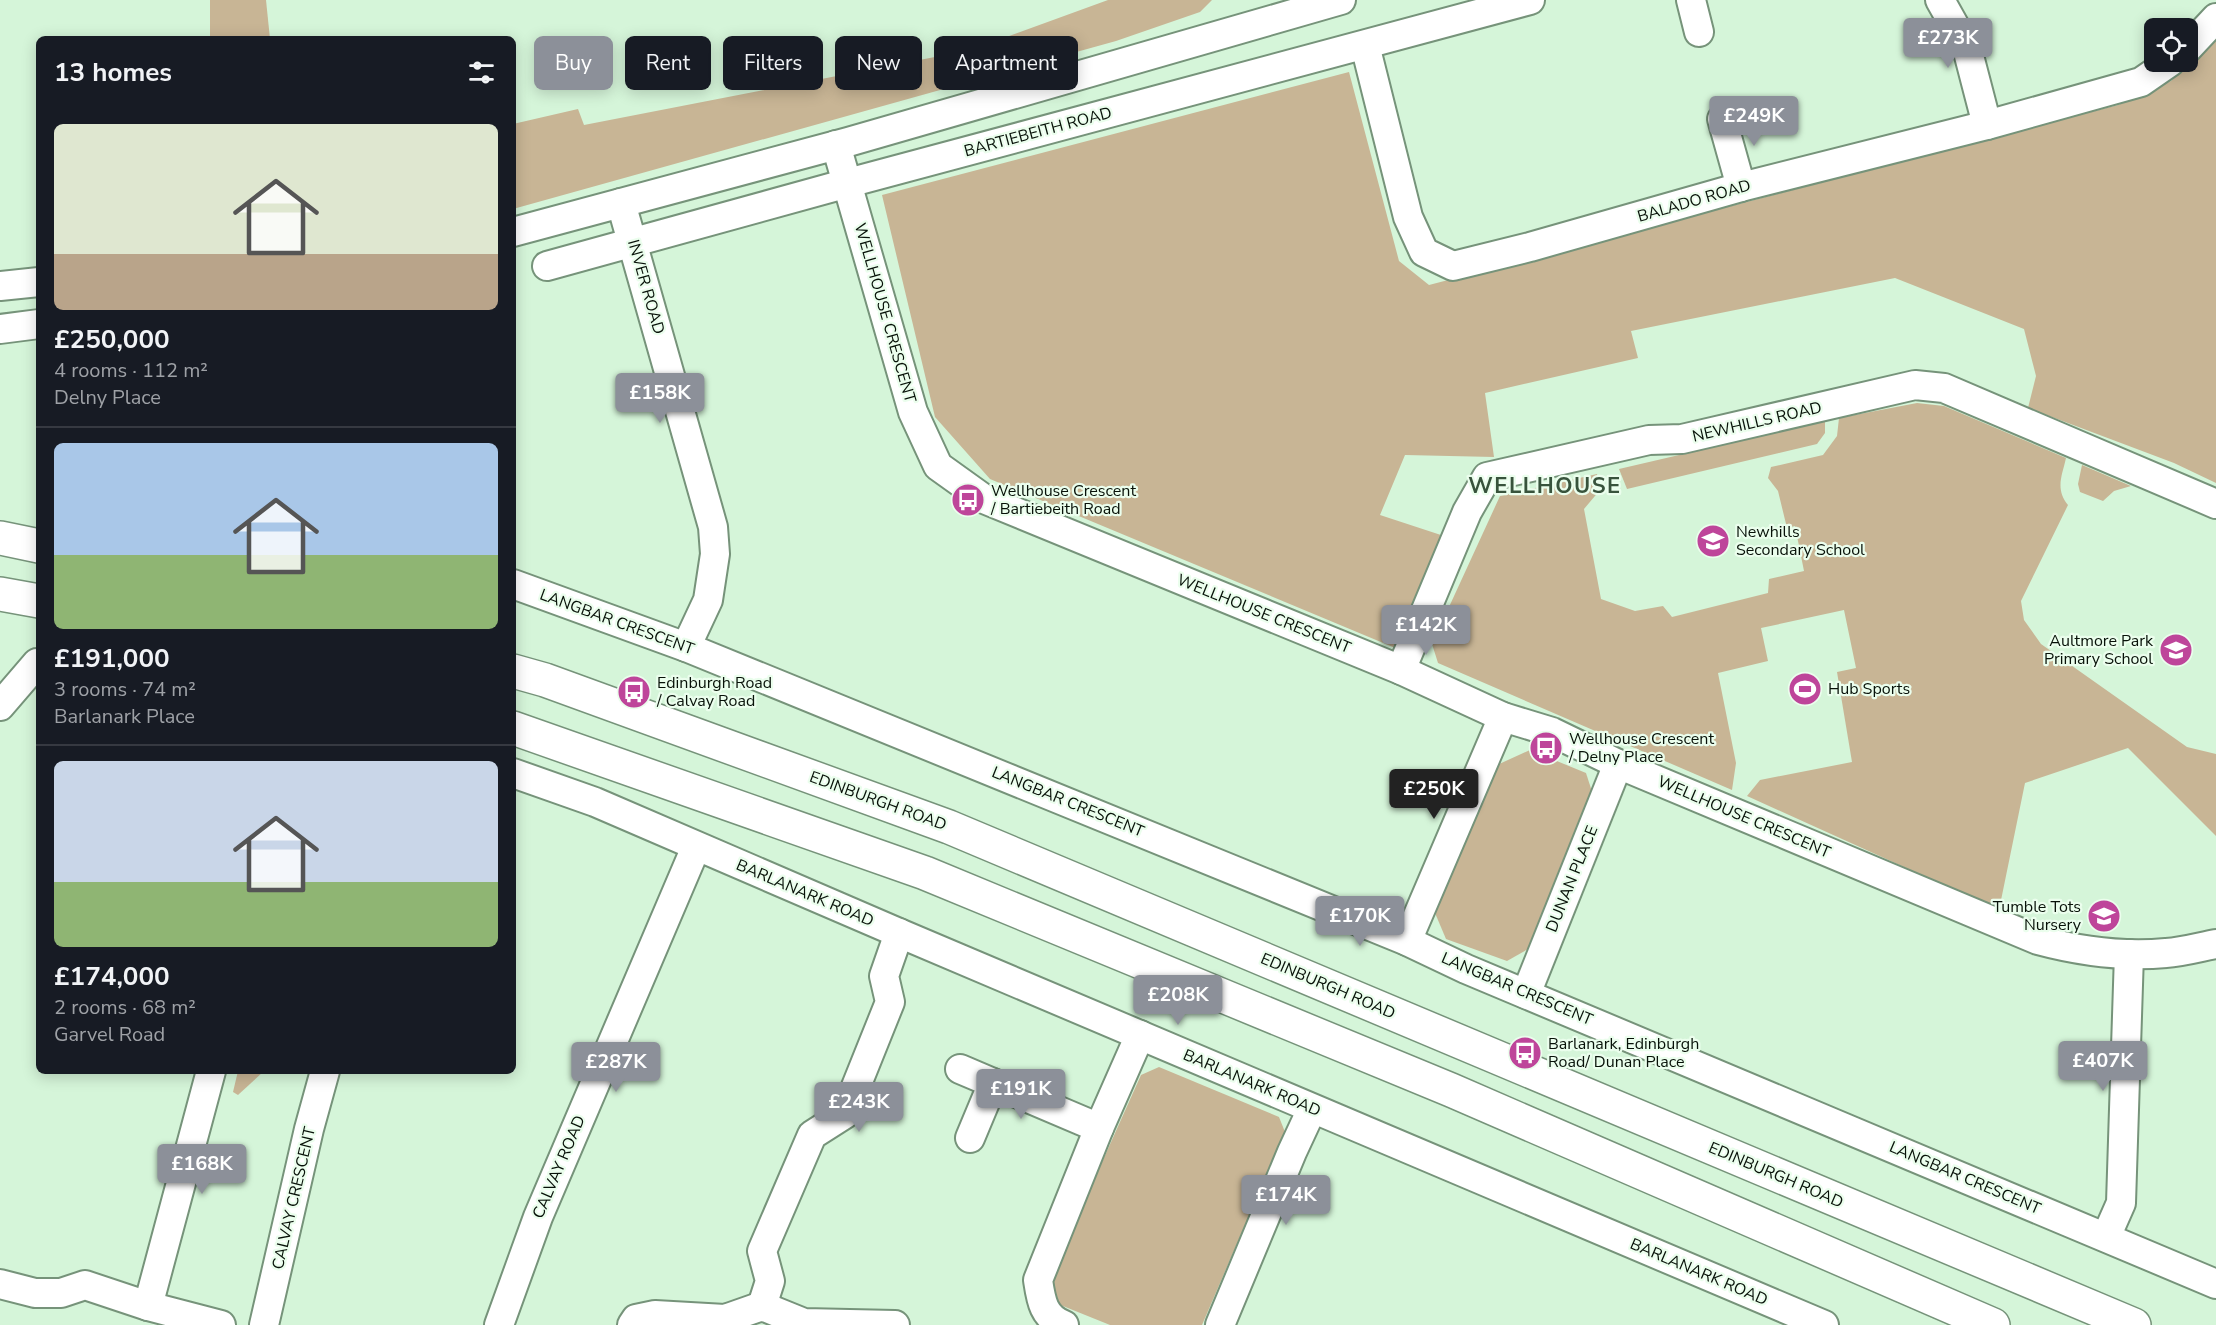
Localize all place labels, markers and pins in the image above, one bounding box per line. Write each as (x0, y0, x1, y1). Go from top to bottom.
pin: £273K (1906, 18, 1990, 69)
pin: £249K (1712, 96, 1796, 147)
pin: £158K (618, 373, 702, 424)
place label: Wellhouse Crescent / Bartiebeith Road (990, 480, 1136, 520)
bus stop icon: Wellhouse Crescent / Bartiebeith Road (950, 482, 986, 518)
place label: Newhills Secondary School (1736, 521, 1865, 561)
school or university icon: Newhills Secondary School (1695, 523, 1731, 559)
pin: £142K (1384, 605, 1468, 656)
place label: Aultmore Park Primary School (2044, 630, 2154, 670)
school or university icon: Aultmore Park Primary School (2158, 632, 2194, 668)
sports icon: Hub Sports (1787, 671, 1823, 707)
place label: Edinburgh Road / Calvay Road (656, 672, 772, 712)
bus stop icon: Edinburgh Road / Calvay Road (616, 674, 652, 710)
place label: Hub Sports (1828, 678, 1910, 700)
place label: Wellhouse Crescent / Delny Place (1568, 728, 1714, 768)
bus stop icon: Wellhouse Crescent / Delny Place (1528, 730, 1564, 766)
pin: £250K (1392, 769, 1476, 820)
pin: £170K (1318, 896, 1402, 947)
place label: Tumble Tots Nursery (1993, 896, 2082, 936)
school or university icon: Tumble Tots Nursery (2086, 898, 2122, 934)
pin: £208K (1136, 975, 1220, 1026)
place label: Barlanark, Edinburgh Road/ Dunan Place (1548, 1033, 1699, 1073)
bus stop icon: Barlanark, Edinburgh Road/ Dunan Place (1507, 1035, 1543, 1071)
pin: £407K (2061, 1041, 2145, 1092)
pin: £287K (574, 1042, 658, 1093)
pin: £191K (979, 1069, 1063, 1120)
pin: £243K (817, 1082, 901, 1133)
pin: £168K (160, 1144, 244, 1195)
pin: £174K (1244, 1175, 1328, 1226)

